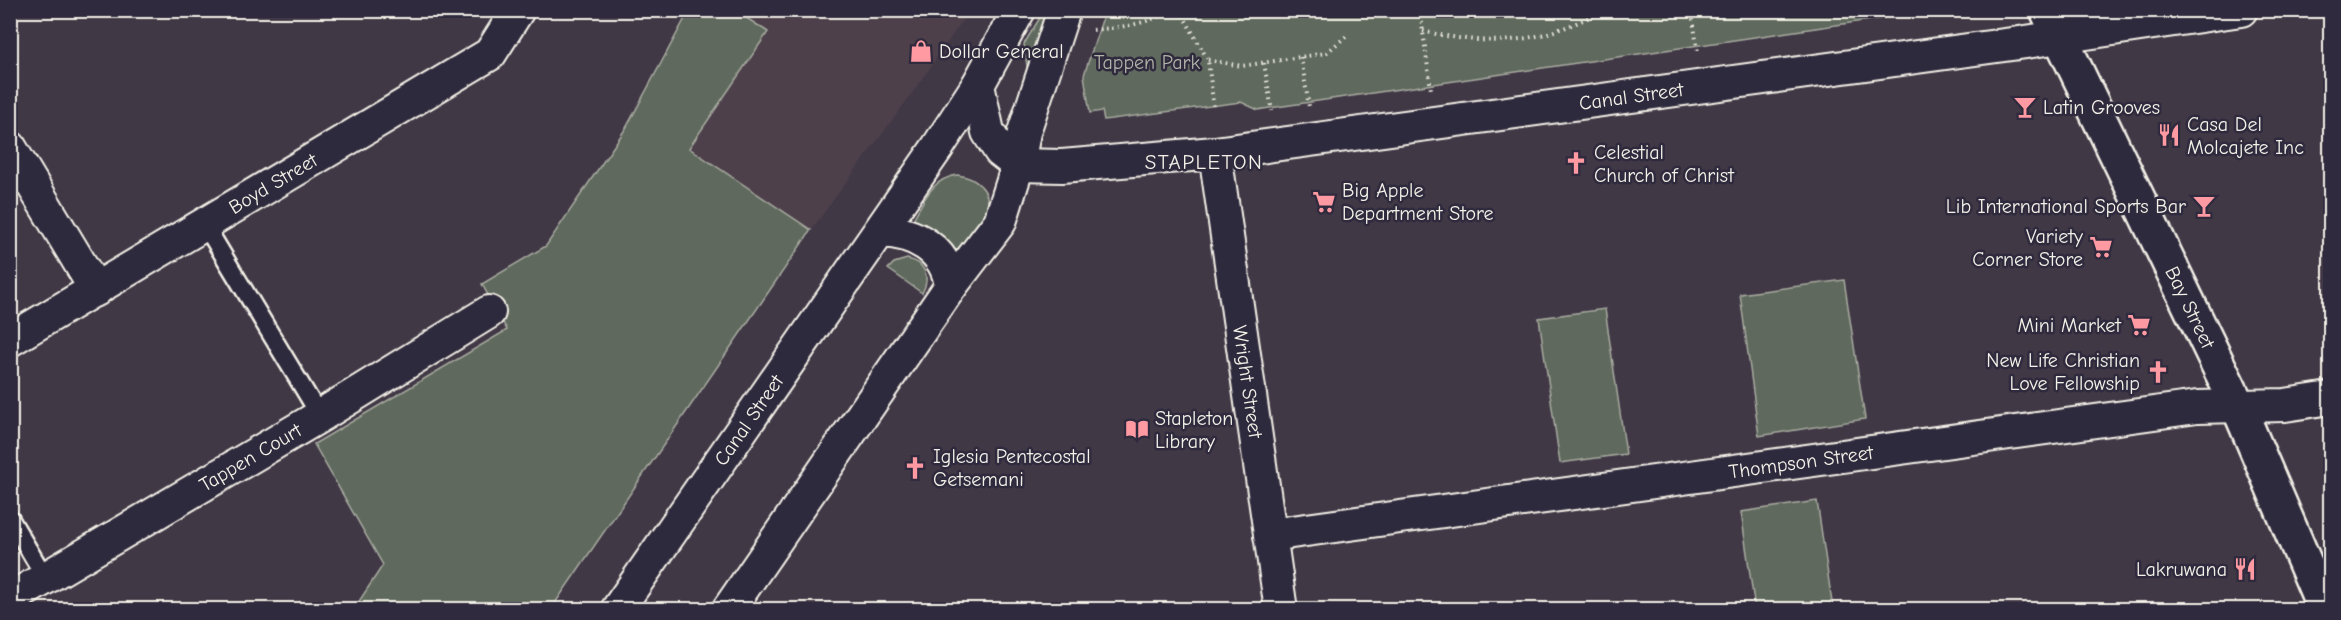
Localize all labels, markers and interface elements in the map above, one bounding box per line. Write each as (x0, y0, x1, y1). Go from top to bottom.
shop icon: Dollar General (908, 38, 934, 64)
place label: Dollar General (939, 40, 1064, 63)
park label: Tappen Park (1094, 51, 1200, 74)
street label: Canal Street (1578, 78, 1686, 115)
bar icon: Latin Grooves (2012, 94, 2038, 120)
place label: Latin Grooves (2043, 96, 2160, 119)
place label: Casa Del Molcajete Inc (2187, 113, 2304, 159)
restaurant icon: Casa Del Molcajete Inc (2156, 122, 2182, 148)
place label: Celestial Church of Christ (1594, 141, 1735, 187)
street label: Boyd Street (225, 148, 323, 219)
district label: STAPLETON (1145, 150, 1263, 174)
church icon: Celestial Church of Christ (1563, 150, 1589, 176)
place label: Big Apple Department Store (1342, 179, 1494, 225)
supermarket icon: Big Apple Department Store (1311, 189, 1337, 215)
bar icon: Lib International Sports Bar (2191, 193, 2217, 219)
place label: Lib International Sports Bar (1946, 195, 2186, 218)
place label: Variety Corner Store (1972, 225, 2083, 271)
supermarket icon: Variety Corner Store (2088, 234, 2114, 260)
street label: Bay Street (2160, 263, 2220, 353)
supermarket icon: Mini Market (2126, 312, 2152, 338)
place label: Mini Market (2017, 314, 2122, 337)
street label: Wright Street (1228, 324, 1267, 441)
place label: New Life Christian Love Fellowship (1986, 349, 2140, 395)
church icon: New Life Christian Love Fellowship (2145, 359, 2171, 385)
street label: Canal Street (710, 370, 789, 470)
place label: Stapleton Library (1155, 407, 1233, 453)
library icon: Stapleton Library (1124, 416, 1150, 442)
street label: Tappen Court (195, 418, 307, 497)
street label: Thompson Street (1727, 441, 1876, 484)
place label: Iglesia Pentecostal Getsemani (933, 445, 1091, 491)
church icon: Iglesia Pentecostal Getsemani (902, 455, 928, 481)
restaurant icon: Lakruwana (2232, 556, 2258, 582)
place label: Lakruwana (2136, 558, 2227, 581)

